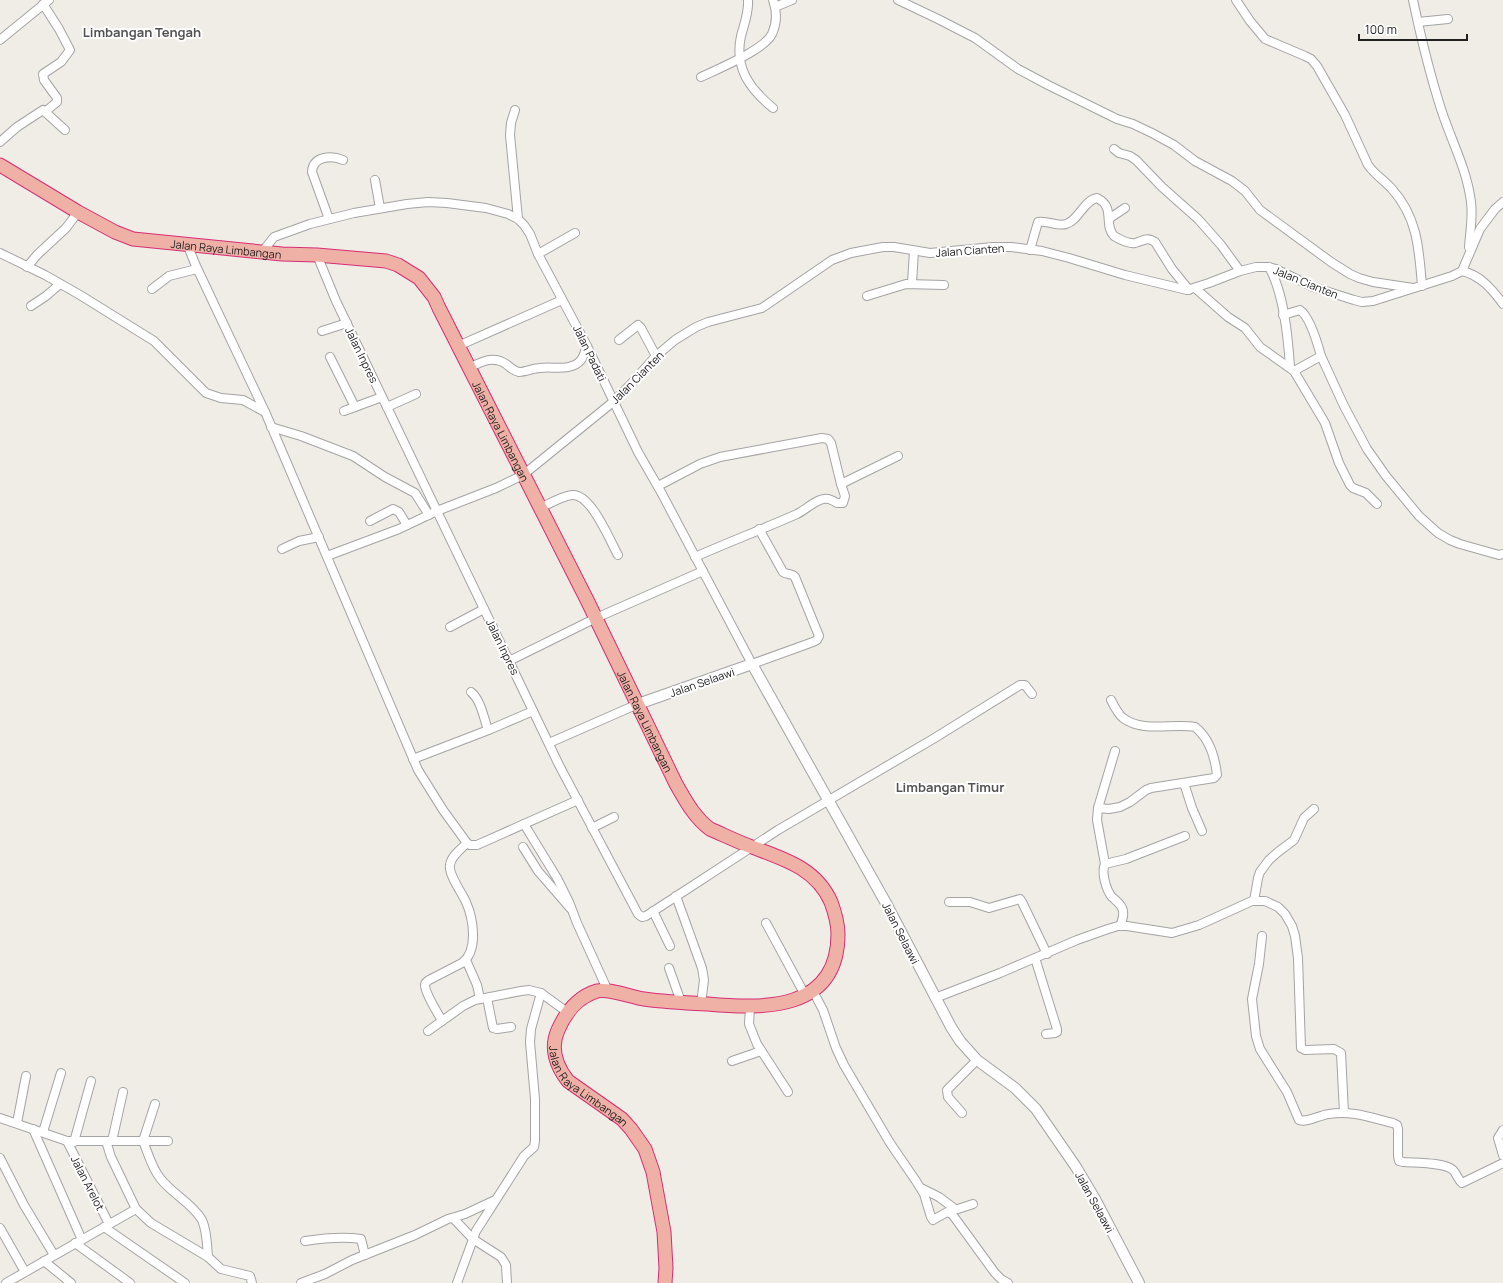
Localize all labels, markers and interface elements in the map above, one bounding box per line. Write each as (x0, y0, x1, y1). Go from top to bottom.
scale bar (1359, 16, 1467, 42)
text: 100 m (1365, 21, 1397, 38)
district label: Limbangan Tengah (83, 23, 201, 41)
street label: Jalan Raya Limbangan (170, 235, 282, 261)
street label: Jalan Cianten (935, 240, 1005, 260)
street label: Jalan Cianten (1271, 262, 1341, 302)
street label: Jalan Padati (570, 322, 610, 384)
street label: Jalan Inpres (342, 325, 382, 386)
street label: Jalan Cianten (607, 347, 667, 407)
street label: Jalan Raya Limbangan (470, 378, 533, 484)
street label: Jalan Inpres (483, 617, 523, 678)
street label: Jalan Selaawi (668, 664, 736, 700)
street label: Jalan Raya Limbangan (615, 668, 677, 774)
district label: Limbangan Timur (896, 778, 1004, 796)
street label: Jalan Selaawi (879, 900, 923, 966)
street label: Jalan Raya Limbangan (547, 1046, 632, 1129)
street label: Jalan Arelot (68, 1153, 108, 1213)
street label: Jalan Selaawi (1072, 1169, 1118, 1235)

